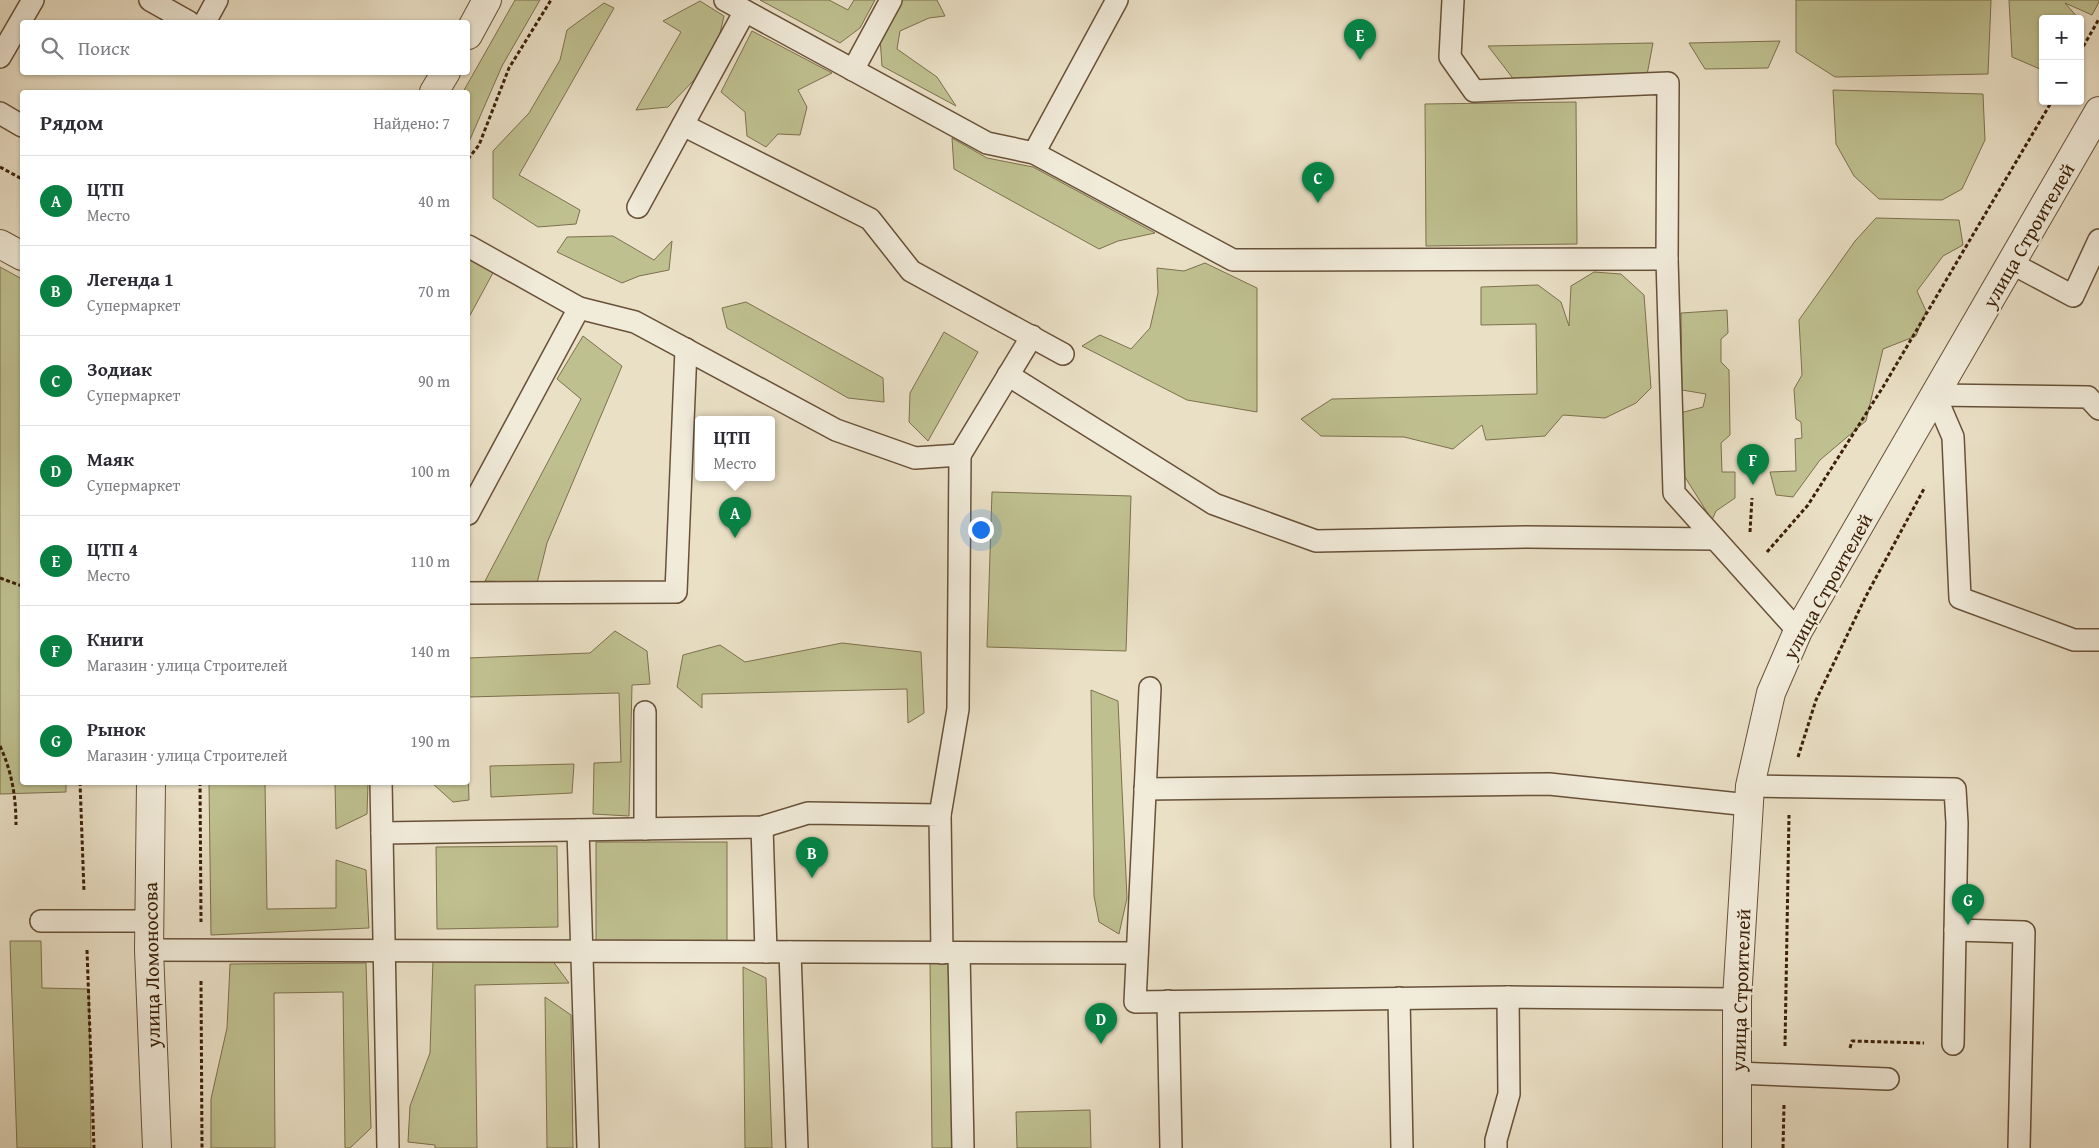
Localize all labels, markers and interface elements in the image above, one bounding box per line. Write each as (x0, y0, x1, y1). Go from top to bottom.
map controls (2039, 15, 2084, 105)
button: + (2039, 15, 2084, 60)
pin: E (1344, 19, 1376, 60)
search box (20, 20, 470, 75)
icon: search (38, 34, 66, 62)
text: Поиск (78, 34, 130, 62)
button: − (2039, 60, 2084, 105)
text: Рядом (40, 107, 103, 138)
text: Найдено: 7 (373, 111, 450, 135)
street label: улица Строителей (1974, 157, 2081, 314)
pin: C (1302, 162, 1334, 203)
text: ЦТП (87, 175, 124, 203)
text: A (51, 189, 61, 213)
text: 40 m (418, 189, 450, 213)
text: Место (87, 203, 130, 227)
text: Легенда 1 (87, 265, 174, 293)
text: B (51, 279, 61, 303)
text: 70 m (418, 279, 450, 303)
text: Супермаркет (87, 293, 180, 317)
text: Зодиак (87, 355, 152, 383)
text: C (51, 369, 61, 393)
text: 90 m (418, 369, 450, 393)
text: Супермаркет (87, 383, 180, 407)
popup (695, 416, 775, 481)
text: ЦТП (713, 423, 751, 451)
pin: F (1737, 444, 1769, 485)
text: Маяк (87, 445, 134, 473)
text: Место (713, 451, 757, 475)
text: D (51, 459, 61, 483)
text: 100 m (410, 459, 450, 483)
text: Супермаркет (87, 473, 180, 497)
pin: A (719, 497, 751, 538)
street label: улица Строителей (1774, 508, 1879, 665)
your location (968, 517, 994, 543)
text: ЦТП 4 (87, 535, 138, 563)
text: E (52, 549, 60, 573)
text: 110 m (410, 549, 450, 573)
text: Место (87, 563, 130, 587)
text: Книги (87, 625, 144, 653)
text: F (52, 639, 60, 663)
text: 140 m (410, 639, 450, 663)
text: Магазин · улица Строителей (87, 653, 288, 677)
text: Рынок (87, 715, 145, 743)
text: G (51, 729, 61, 753)
text: 190 m (410, 729, 450, 753)
text: Магазин · улица Строителей (87, 743, 288, 767)
pin: B (796, 837, 828, 878)
street label: улица Ломоносова (135, 881, 167, 1049)
pin: G (1952, 884, 1984, 925)
street label: улица Строителей (1723, 908, 1757, 1073)
pin: D (1085, 1003, 1117, 1044)

